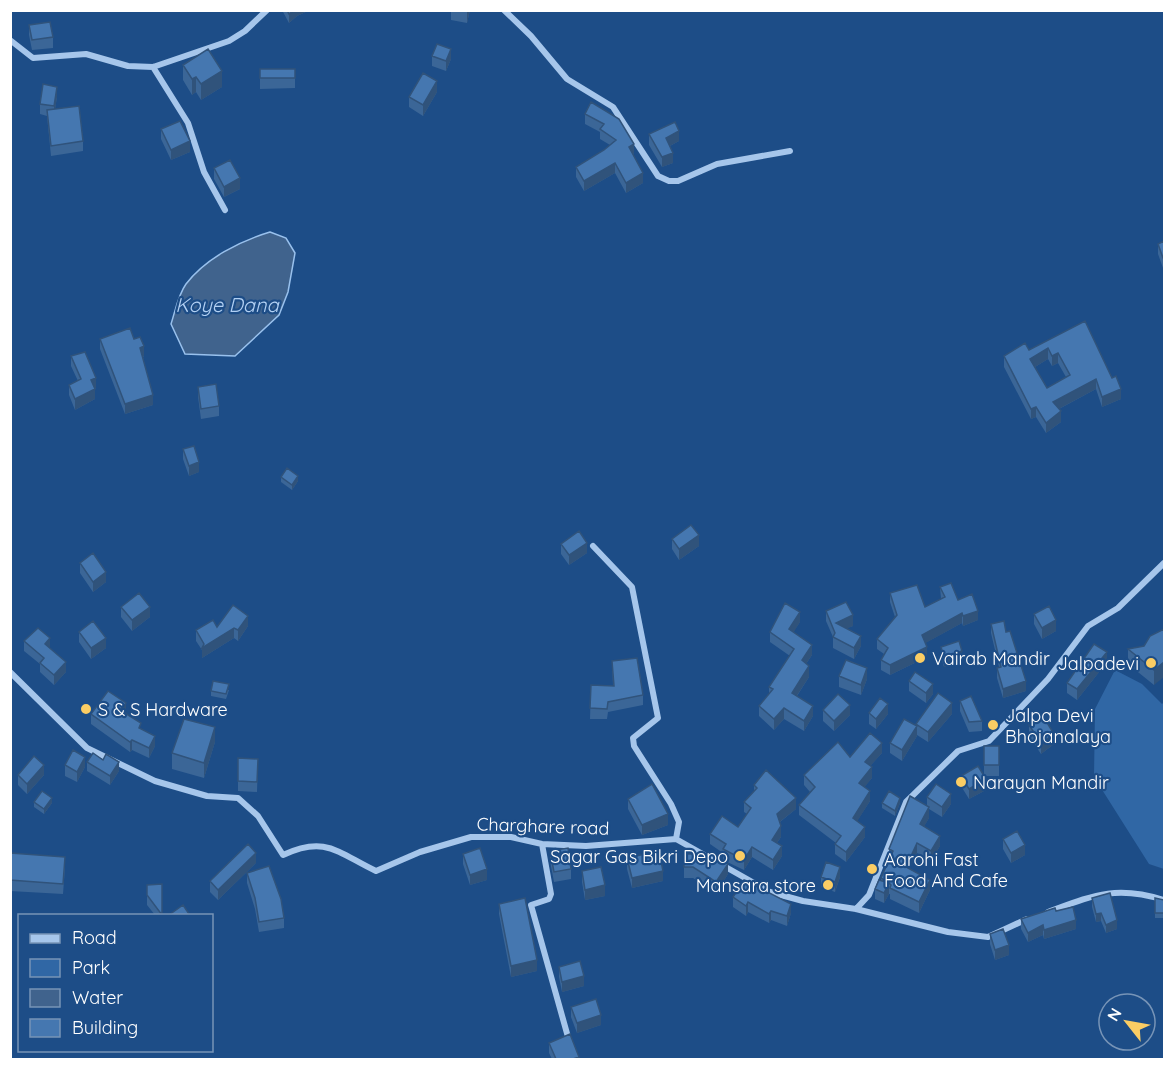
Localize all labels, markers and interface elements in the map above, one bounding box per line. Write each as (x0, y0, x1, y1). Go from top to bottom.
water label: Koye Dana (175, 292, 281, 317)
place label: Vairab Mandir (932, 647, 1050, 670)
marker: Vairab Mandir (913, 651, 927, 665)
place label: Jalpadevi (1057, 652, 1139, 675)
marker: Jalpadevi (1144, 656, 1158, 670)
place label: S & S Hardware (98, 698, 228, 721)
marker: S & S Hardware (79, 702, 93, 716)
place label: Jalpa Devi Bhojanalaya (1005, 704, 1111, 748)
marker: Jalpa Devi Bhojanalaya (986, 718, 1000, 732)
place label: Narayan Mandir (973, 771, 1109, 794)
marker: Narayan Mandir (954, 775, 968, 789)
street label: Charghare road (476, 812, 610, 840)
place label: Sagar Gas Bikri Depo (550, 845, 728, 868)
place label: Aarohi Fast Food And Cafe (884, 848, 1008, 892)
marker: Sagar Gas Bikri Depo (733, 849, 747, 863)
marker: Aarohi Fast Food And Cafe (865, 862, 879, 876)
place label: Mansara store (696, 874, 816, 897)
marker: Mansara store (821, 878, 835, 892)
legend (18, 914, 213, 1052)
text: Road (72, 926, 117, 949)
text: Park (72, 956, 110, 979)
text: Water (72, 986, 123, 1009)
north arrow (1097, 992, 1157, 1052)
text: N (1103, 1004, 1126, 1024)
text: Building (72, 1016, 138, 1039)

